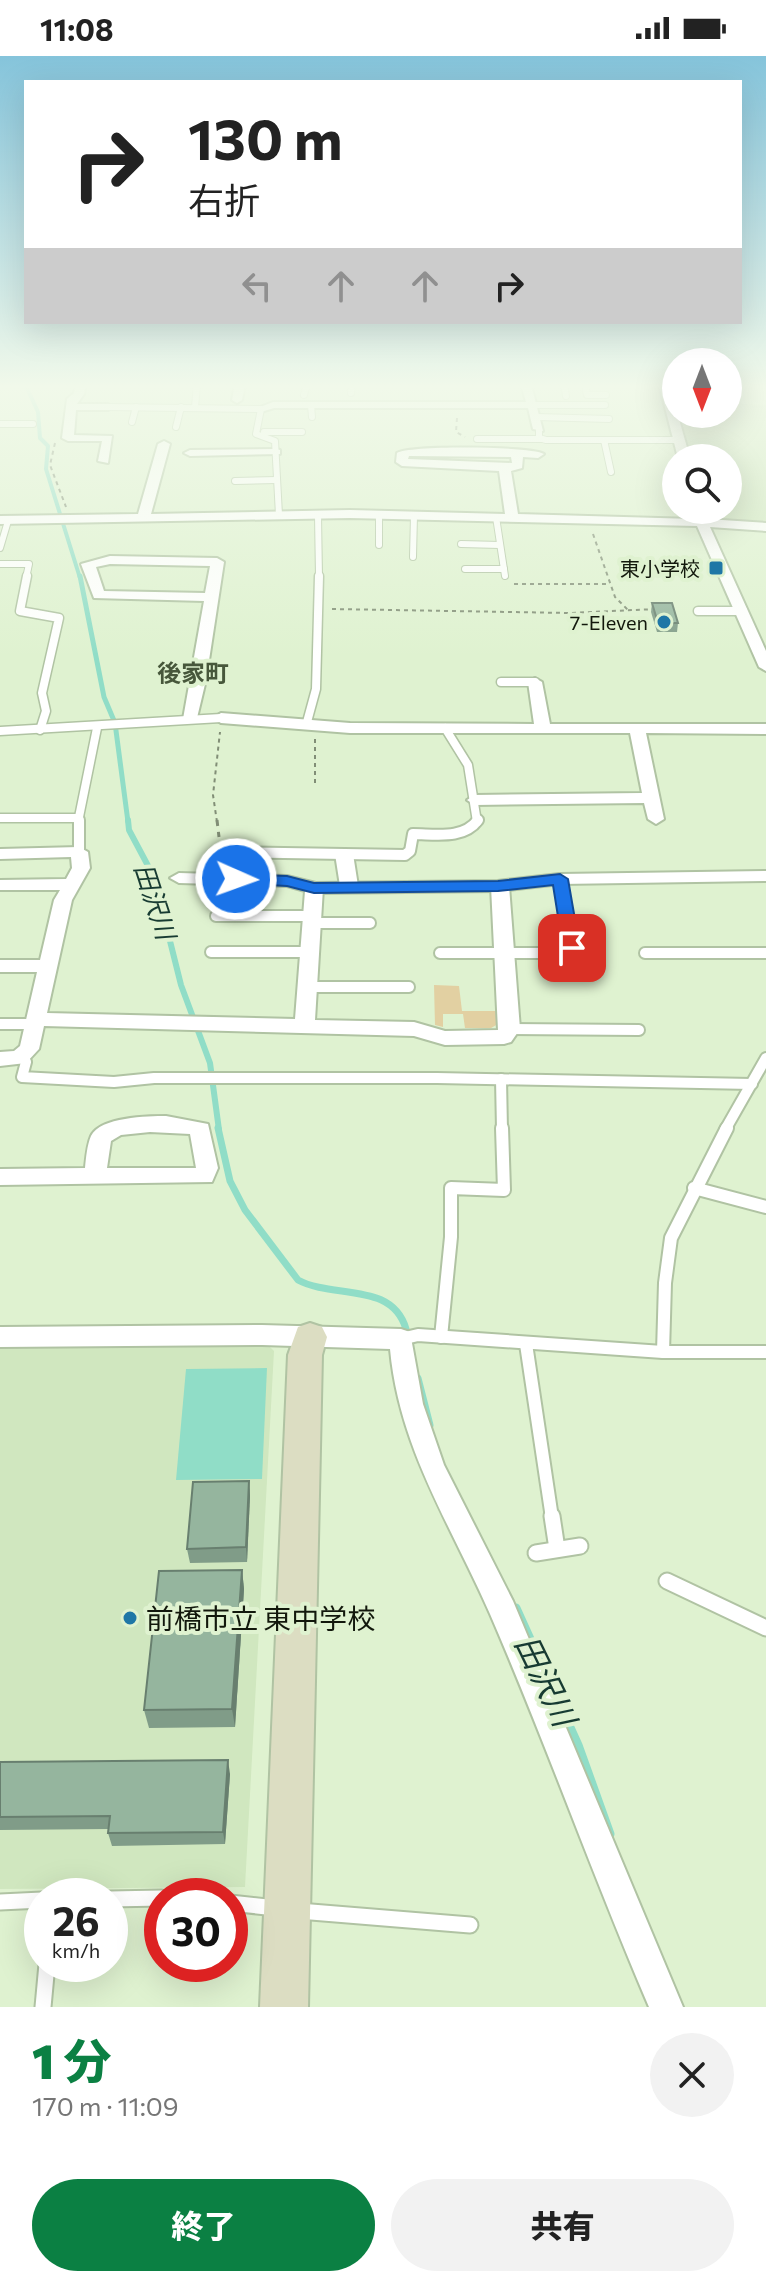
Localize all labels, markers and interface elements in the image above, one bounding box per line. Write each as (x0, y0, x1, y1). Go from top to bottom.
text: 11:08 (40, 10, 114, 47)
text: 130 m (188, 103, 343, 172)
icon: right (56, 112, 160, 216)
text: 右折 (188, 177, 260, 221)
icon: left (235, 264, 279, 308)
icon: ahead (319, 264, 363, 308)
icon: ahead (403, 264, 447, 308)
icon: right (487, 264, 531, 308)
north arrow (662, 348, 742, 428)
map controls (662, 348, 742, 524)
button: search (662, 444, 742, 524)
place label: 東小学校 (620, 556, 700, 580)
marker: 東小学校 (707, 559, 725, 577)
place label: 7-Eleven (570, 610, 648, 634)
marker: 7-Eleven (655, 613, 673, 631)
district label: 後家町 (157, 658, 229, 687)
position arrow (194, 837, 278, 921)
water label: 田沢川 (129, 859, 184, 946)
pin (538, 914, 606, 982)
icon: arrive (550, 926, 594, 970)
place label: 前橋市立 東中学校 (146, 1601, 375, 1635)
marker: 前橋市立 東中学校 (121, 1609, 139, 1627)
water label: 田沢川 (508, 1628, 587, 1735)
speed limit sign: 30 (144, 1878, 248, 1982)
text: 26 (52, 1895, 100, 1944)
text: km/h (52, 1938, 100, 1962)
text: 1 分 (32, 2030, 112, 2089)
button: close (650, 2033, 734, 2117)
text: 170 m · 11:09 (32, 2090, 179, 2121)
button: 終了 (32, 2179, 375, 2271)
button: 共有 (391, 2179, 734, 2271)

